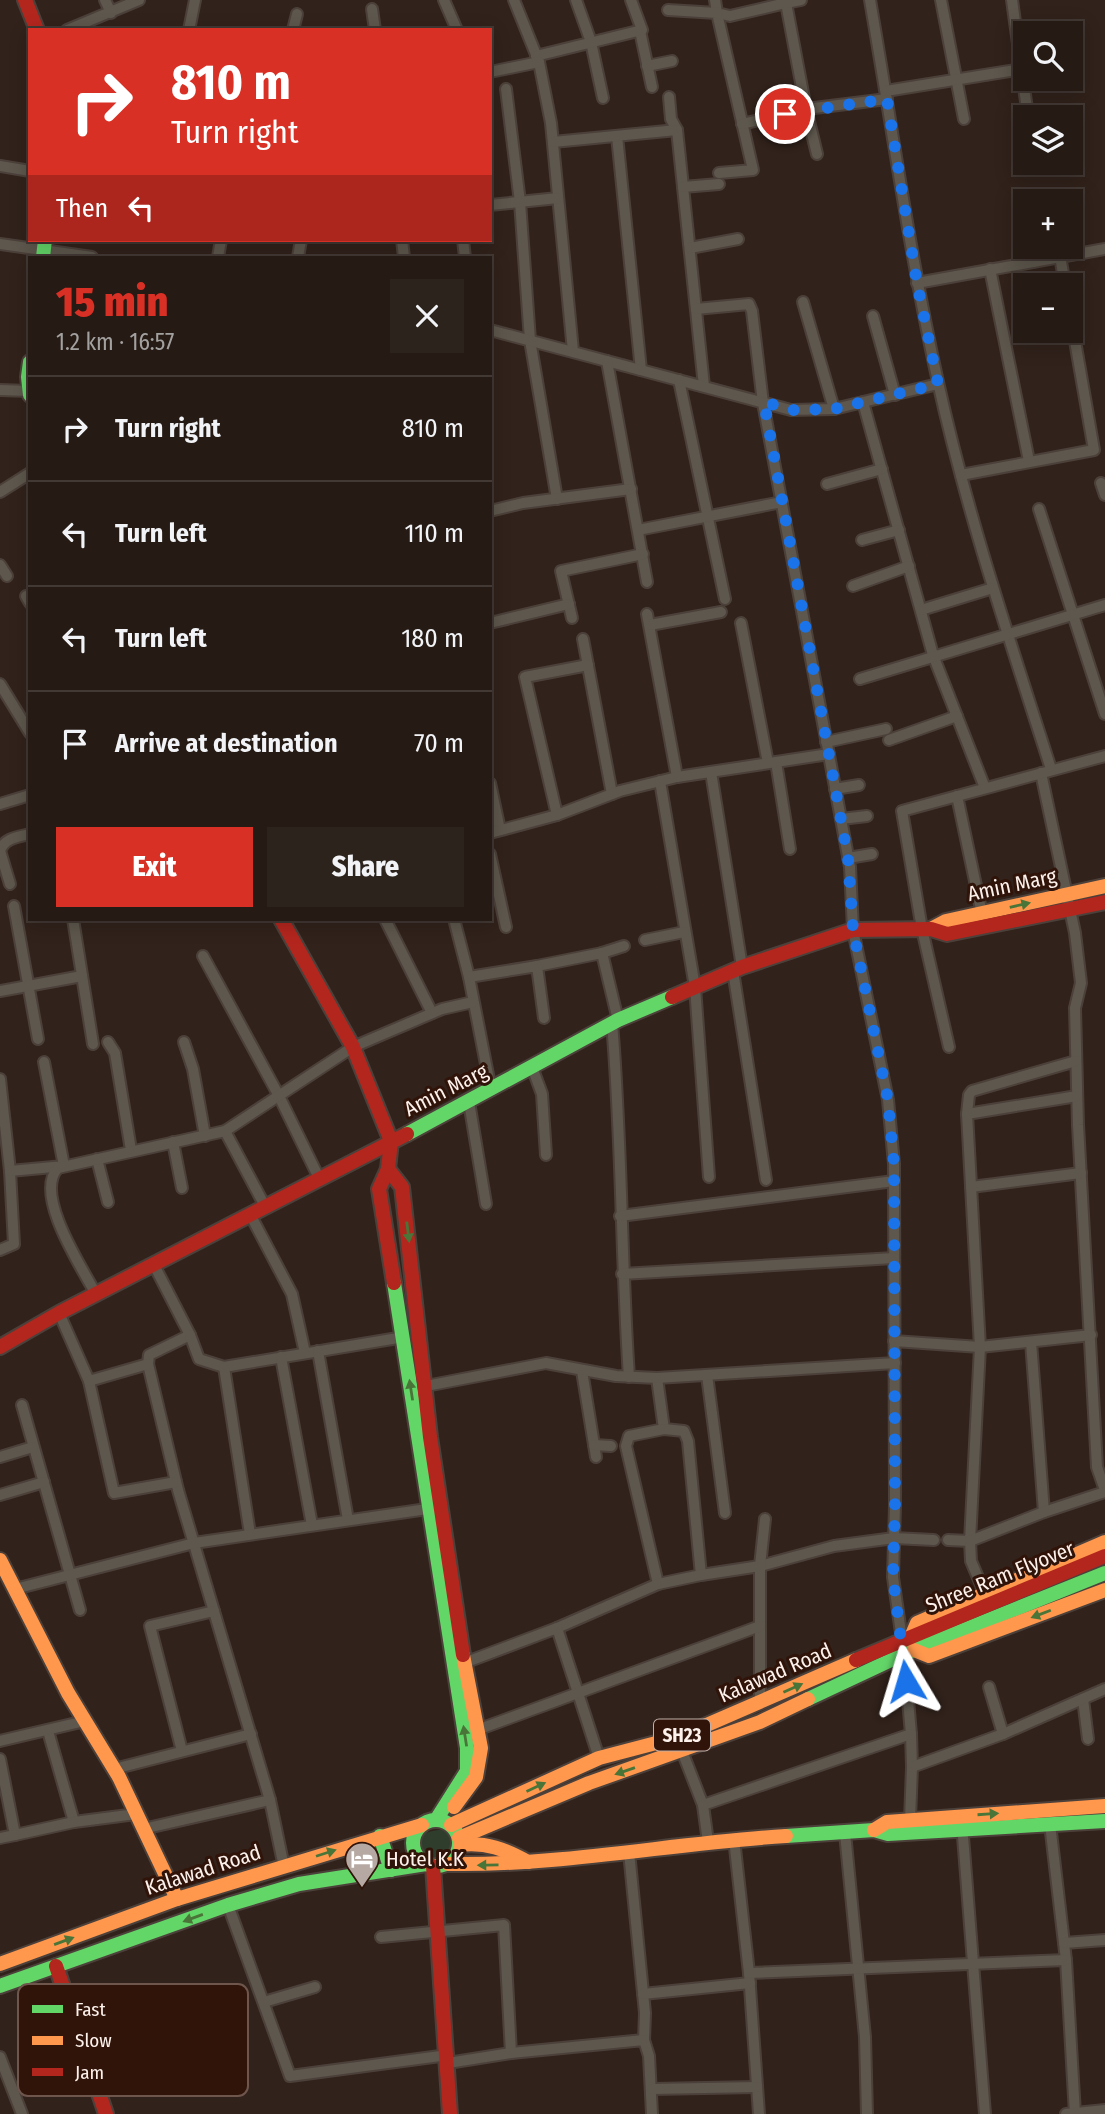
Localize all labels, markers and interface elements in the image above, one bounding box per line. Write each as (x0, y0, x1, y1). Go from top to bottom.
map controls (1013, 21, 1083, 343)
button: search (1013, 21, 1083, 91)
text: 810 m (171, 53, 291, 112)
icon: right (56, 56, 147, 147)
pin (755, 84, 815, 144)
icon: arrive (766, 95, 804, 133)
button: layers (1013, 105, 1083, 175)
text: Turn right (171, 113, 298, 151)
icon: left (122, 189, 160, 227)
button: + (1013, 189, 1083, 259)
text: Then (56, 193, 108, 224)
button: − (1013, 273, 1083, 343)
text: 15 min (56, 277, 168, 327)
button: close (390, 279, 464, 353)
text: 1.2 km · 16:57 (56, 328, 174, 356)
icon: right (56, 410, 94, 448)
text: Turn right (115, 413, 221, 444)
text: 810 m (402, 413, 464, 444)
icon: left (56, 515, 94, 553)
text: Turn left (115, 518, 207, 549)
text: 110 m (404, 518, 464, 549)
icon: left (56, 620, 94, 658)
text: Turn left (115, 623, 207, 654)
text: 180 m (401, 623, 464, 654)
icon: arrive (56, 725, 94, 763)
text: Arrive at destination (115, 728, 338, 759)
text: 70 m (414, 728, 464, 759)
button: Exit (56, 827, 253, 907)
button: Share (267, 827, 464, 907)
street label: Amin Marg (965, 863, 1059, 907)
one-way arrow (1009, 899, 1031, 910)
street label: Amin Marg (400, 1058, 492, 1122)
one-way arrow (402, 1221, 413, 1243)
one-way arrow (405, 1379, 416, 1401)
street label: Shree Ram Flyover (922, 1535, 1079, 1619)
one-way arrow (1031, 1609, 1052, 1620)
street label: Kalawad Road (715, 1638, 835, 1708)
position arrow (869, 1644, 943, 1718)
one-way arrow (783, 1682, 803, 1694)
road number: SH23 (654, 1720, 710, 1750)
one-way arrow (459, 1725, 470, 1747)
one-way arrow (614, 1766, 635, 1776)
one-way arrow (525, 1781, 546, 1792)
one-way arrow (978, 1808, 1000, 1819)
street label: Kalawad Road (142, 1839, 264, 1901)
hotel icon: Hotel K.K (343, 1840, 381, 1889)
place label: Hotel K.K (386, 1846, 465, 1872)
one-way arrow (316, 1847, 337, 1858)
one-way arrow (477, 1859, 499, 1871)
one-way arrow (182, 1913, 203, 1924)
one-way arrow (54, 1935, 75, 1946)
legend (18, 1984, 248, 2096)
text: Fast (75, 1998, 106, 2021)
text: Slow (75, 2029, 112, 2052)
text: Jam (75, 2061, 104, 2084)

